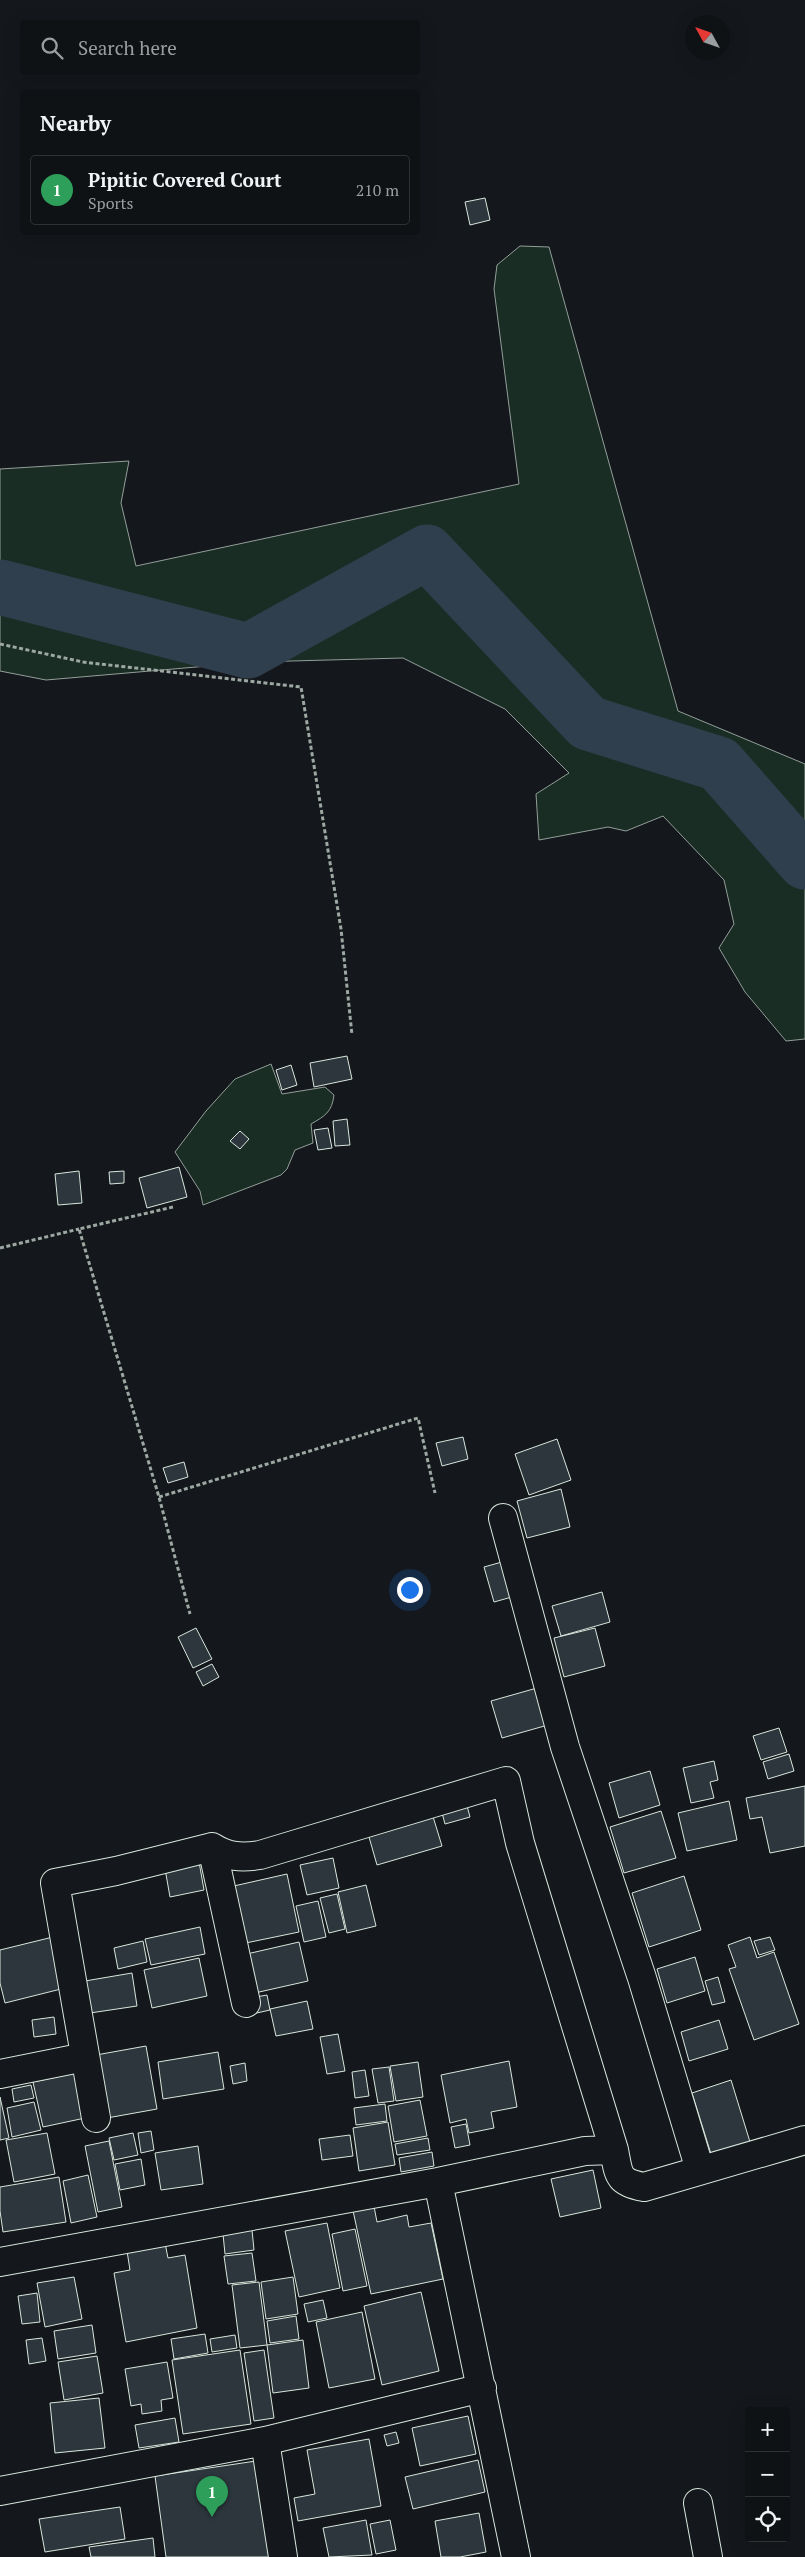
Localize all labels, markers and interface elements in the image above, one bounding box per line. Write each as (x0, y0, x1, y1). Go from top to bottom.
north arrow (685, 15, 730, 60)
search box (20, 20, 420, 75)
icon: search (38, 34, 66, 62)
text: Search here (78, 35, 177, 60)
text: Nearby (40, 109, 111, 137)
text: Pipitic Covered Court (88, 167, 281, 192)
text: 1 (52, 179, 62, 201)
text: 210 m (356, 179, 399, 201)
text: Sports (88, 192, 134, 214)
your location (397, 1577, 423, 1603)
map controls (745, 2407, 790, 2542)
button: + (745, 2407, 790, 2452)
button: − (745, 2452, 790, 2497)
pin: 1 (196, 2476, 228, 2517)
button: locate (745, 2497, 790, 2542)

